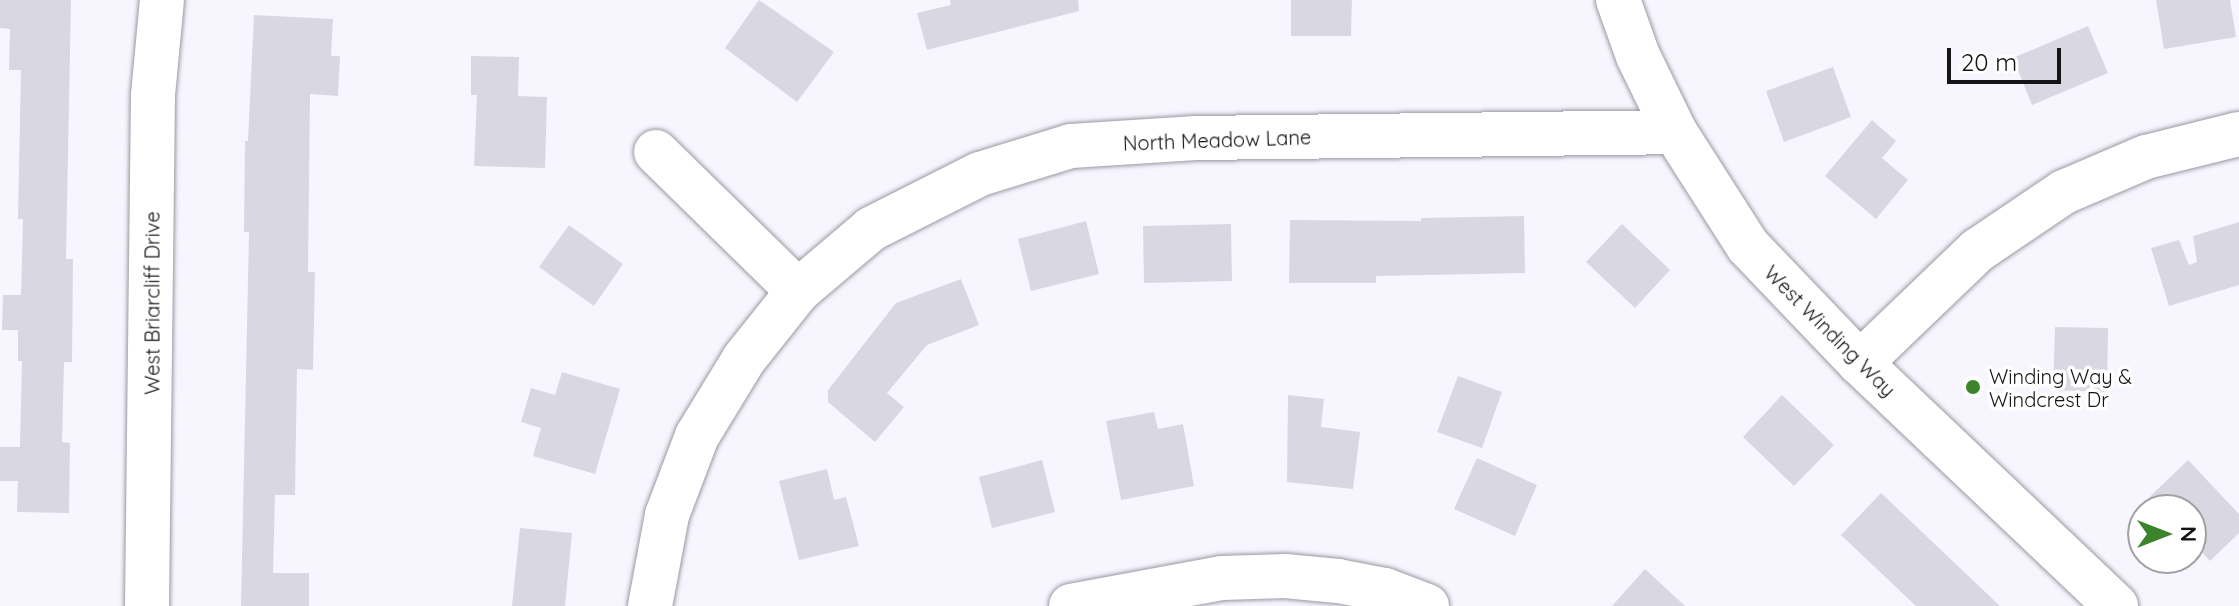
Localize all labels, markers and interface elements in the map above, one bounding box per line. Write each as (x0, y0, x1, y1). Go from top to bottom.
scale bar (1951, 32, 2065, 82)
text: 20 m (1961, 47, 2017, 77)
street label: North Meadow Lane (1122, 125, 1312, 155)
street label: West Briarcliff Drive (140, 211, 164, 395)
street label: West Winding Way (1759, 260, 1901, 402)
place label: Winding Way & Windcrest Dr (1989, 364, 2132, 411)
marker: Winding Way & Windcrest Dr (1964, 378, 1982, 396)
north arrow (2127, 494, 2207, 574)
text: N (2175, 526, 2203, 542)

